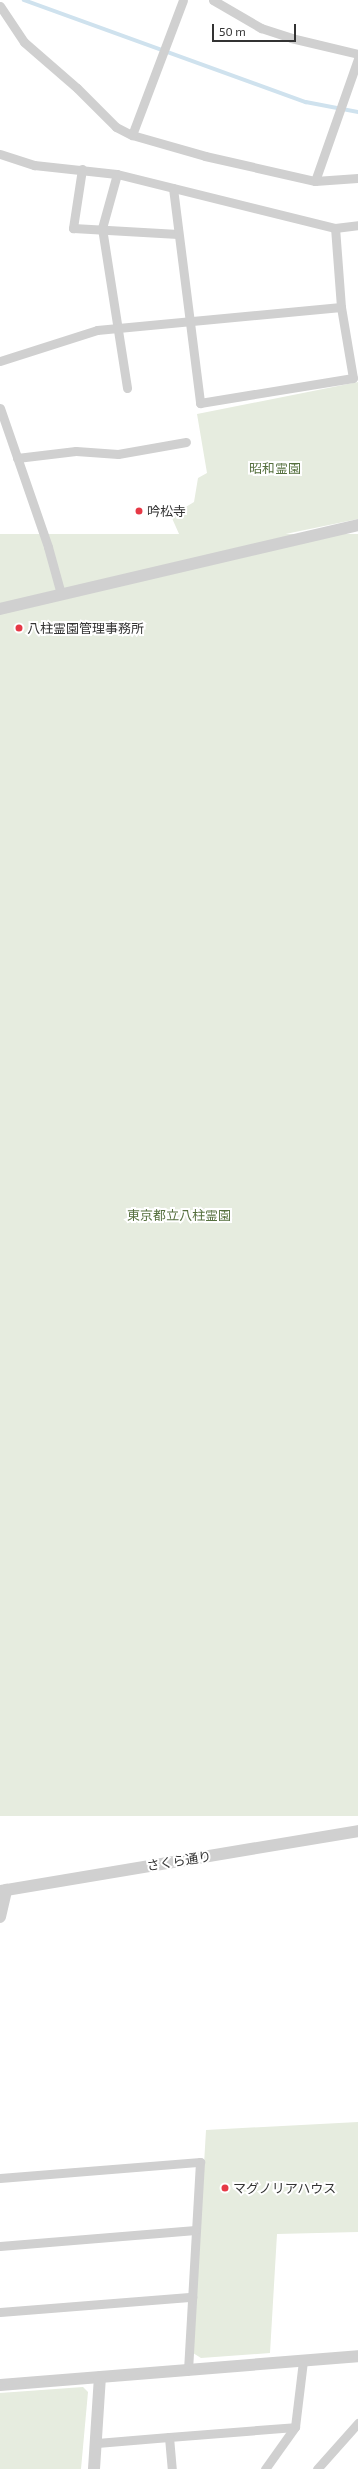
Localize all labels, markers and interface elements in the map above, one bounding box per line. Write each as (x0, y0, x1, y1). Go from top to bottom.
scale bar (214, 16, 298, 42)
text: 50 m (219, 24, 246, 38)
park label: 昭和霊園 (249, 460, 301, 476)
place label: 吟松寺 (147, 503, 186, 519)
marker: 吟松寺 (134, 506, 144, 516)
place label: 八柱霊園管理事務所 (27, 620, 144, 636)
marker: 八柱霊園管理事務所 (14, 623, 24, 633)
park label: 東京都立八柱霊園 (127, 1207, 231, 1223)
street label: さくら通り (146, 1848, 212, 1874)
place label: マグノリアハウス (233, 2180, 337, 2196)
marker: マグノリアハウス (220, 2183, 230, 2193)

